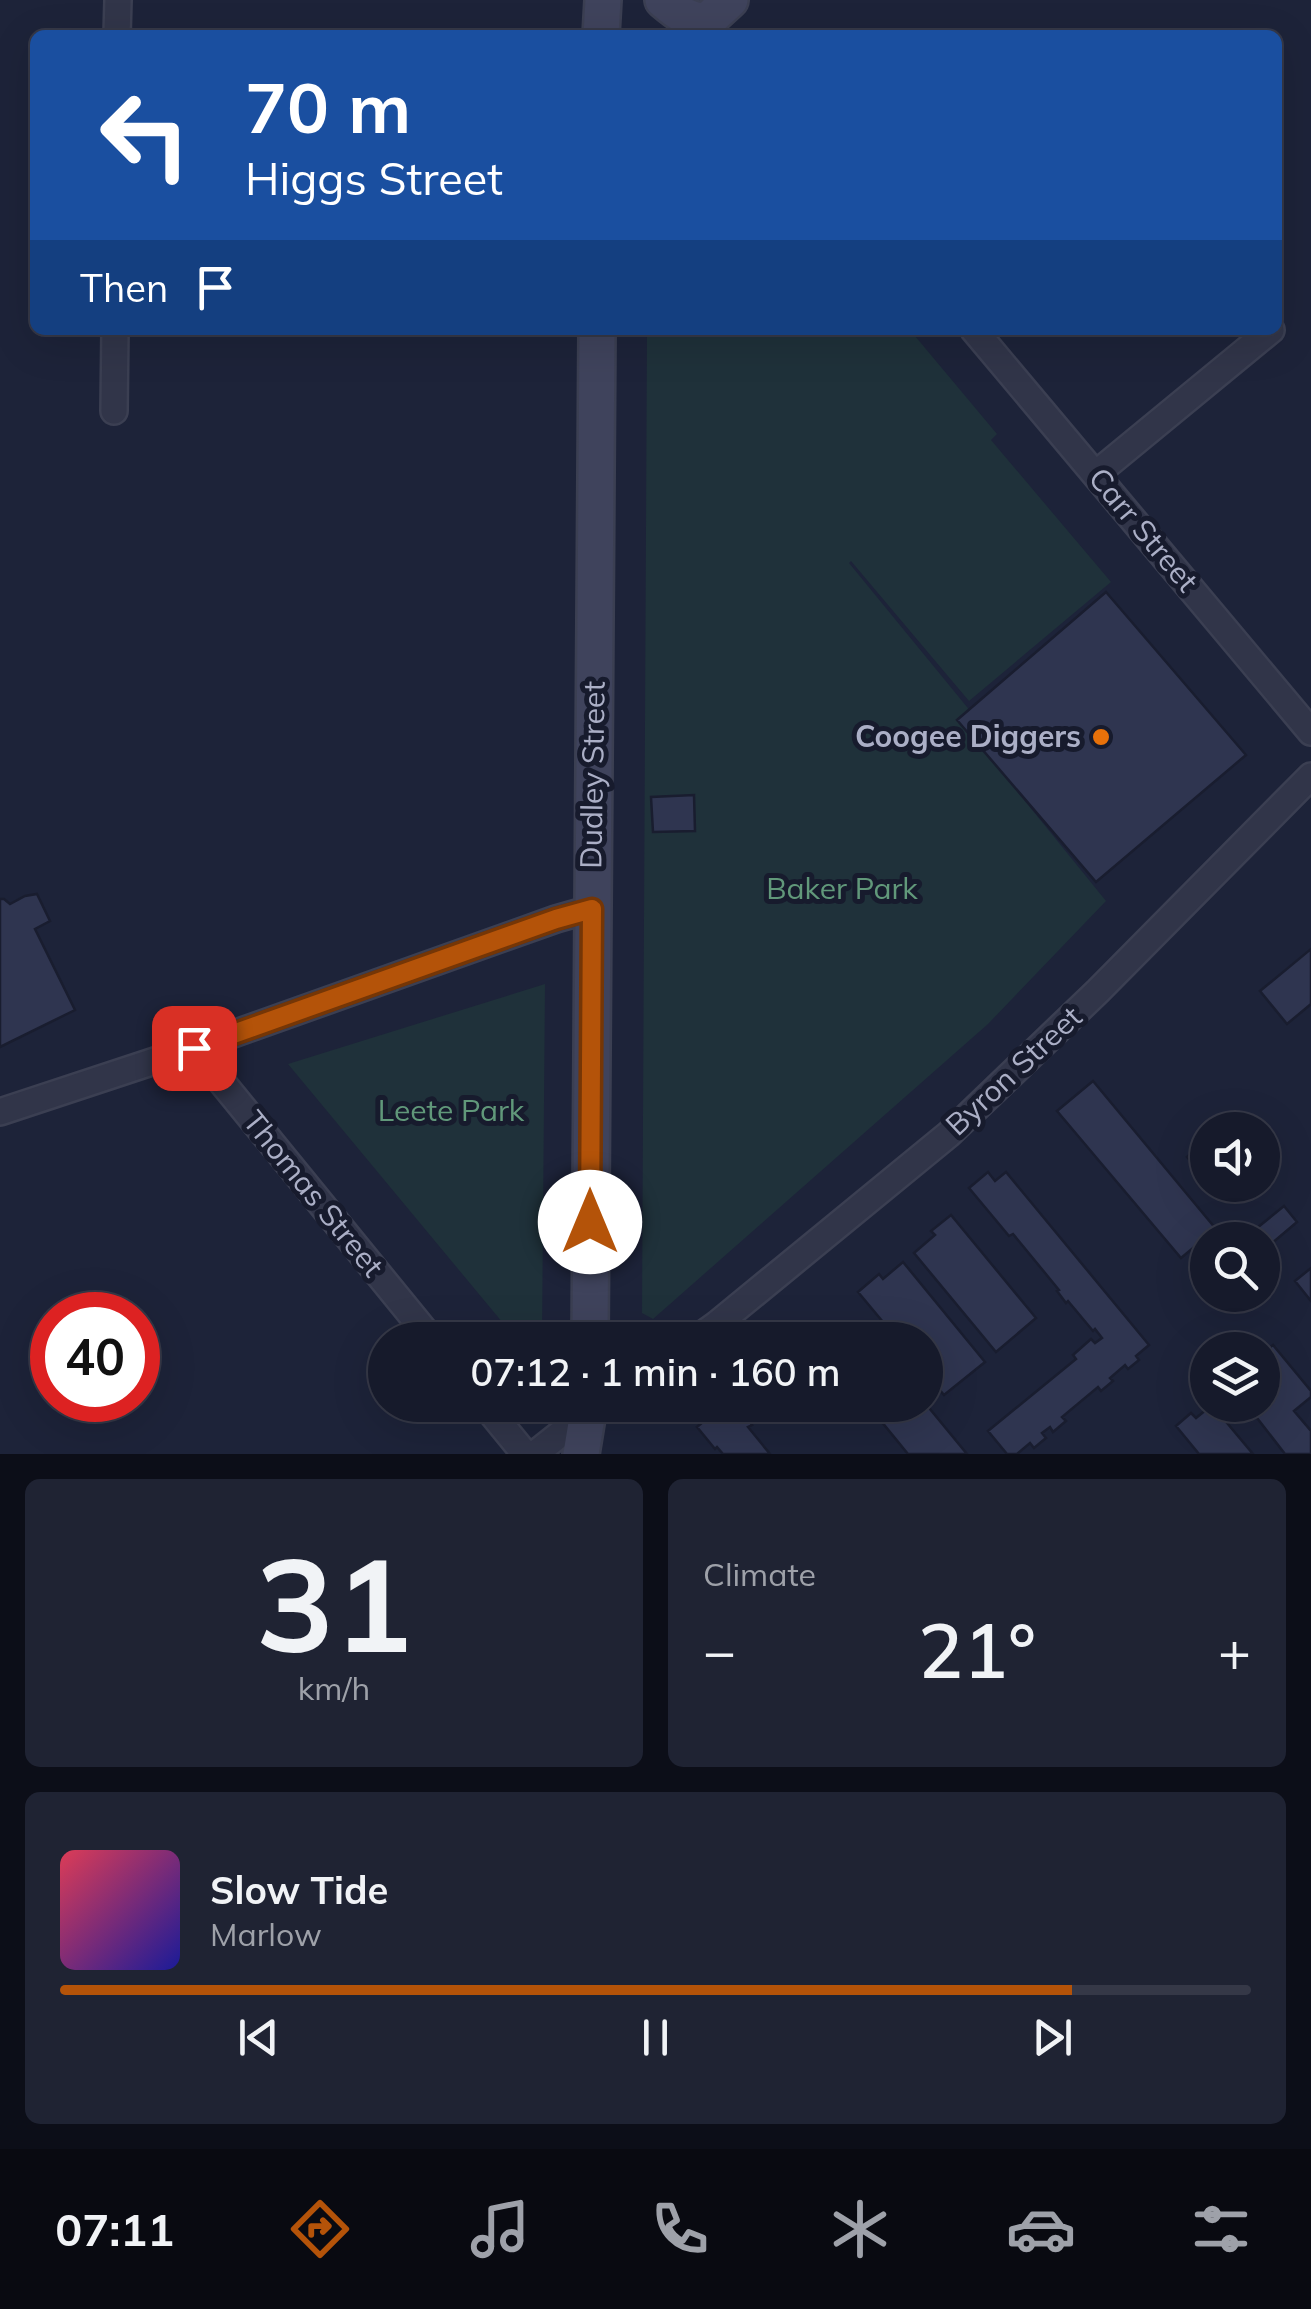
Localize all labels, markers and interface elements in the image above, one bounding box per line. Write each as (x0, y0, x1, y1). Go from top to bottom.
text: 70 m (245, 63, 411, 151)
icon: left (80, 70, 210, 200)
text: Higgs Street (245, 150, 503, 206)
icon: arrive (188, 260, 243, 315)
text: Then (80, 264, 168, 312)
street label: Carr Street (1081, 459, 1207, 599)
street label: Dudley Street (571, 681, 613, 869)
place label: Coogee Diggers (855, 717, 1081, 755)
marker: Coogee Diggers (1090, 726, 1112, 748)
park label: Baker Park (766, 869, 918, 907)
street label: Byron Street (937, 998, 1089, 1143)
pin (152, 1006, 237, 1091)
icon: arrive (167, 1021, 222, 1076)
park label: Leete Park (378, 1091, 525, 1129)
street label: Thomas Street (235, 1103, 392, 1284)
map controls (1190, 1112, 1280, 1422)
button: sound (1190, 1112, 1280, 1202)
position arrow (538, 1170, 642, 1274)
button: search (1190, 1222, 1280, 1312)
speed limit sign: 40 (30, 1292, 160, 1422)
button: layers (1190, 1332, 1280, 1422)
text: 07:12 · 1 min · 160 m (470, 1348, 841, 1396)
text: 31 (256, 1521, 412, 1685)
text: Climate (703, 1554, 816, 1594)
text: 21° (918, 1603, 1036, 1697)
text: − (703, 1616, 736, 1685)
text: + (1218, 1616, 1251, 1685)
text: km/h (298, 1668, 370, 1708)
text: Slow Tide (210, 1866, 388, 1914)
text: Marlow (210, 1914, 322, 1954)
icon: previous (231, 2010, 286, 2065)
icon: pause (628, 2010, 683, 2065)
icon: next (1025, 2010, 1080, 2065)
icon: directions (285, 2194, 355, 2264)
icon: music (465, 2194, 535, 2264)
icon: phone (645, 2194, 715, 2264)
icon: climate (825, 2194, 895, 2264)
icon: car (1006, 2194, 1076, 2264)
icon: filters (1186, 2194, 1256, 2264)
text: 07:11 (55, 2201, 174, 2257)

